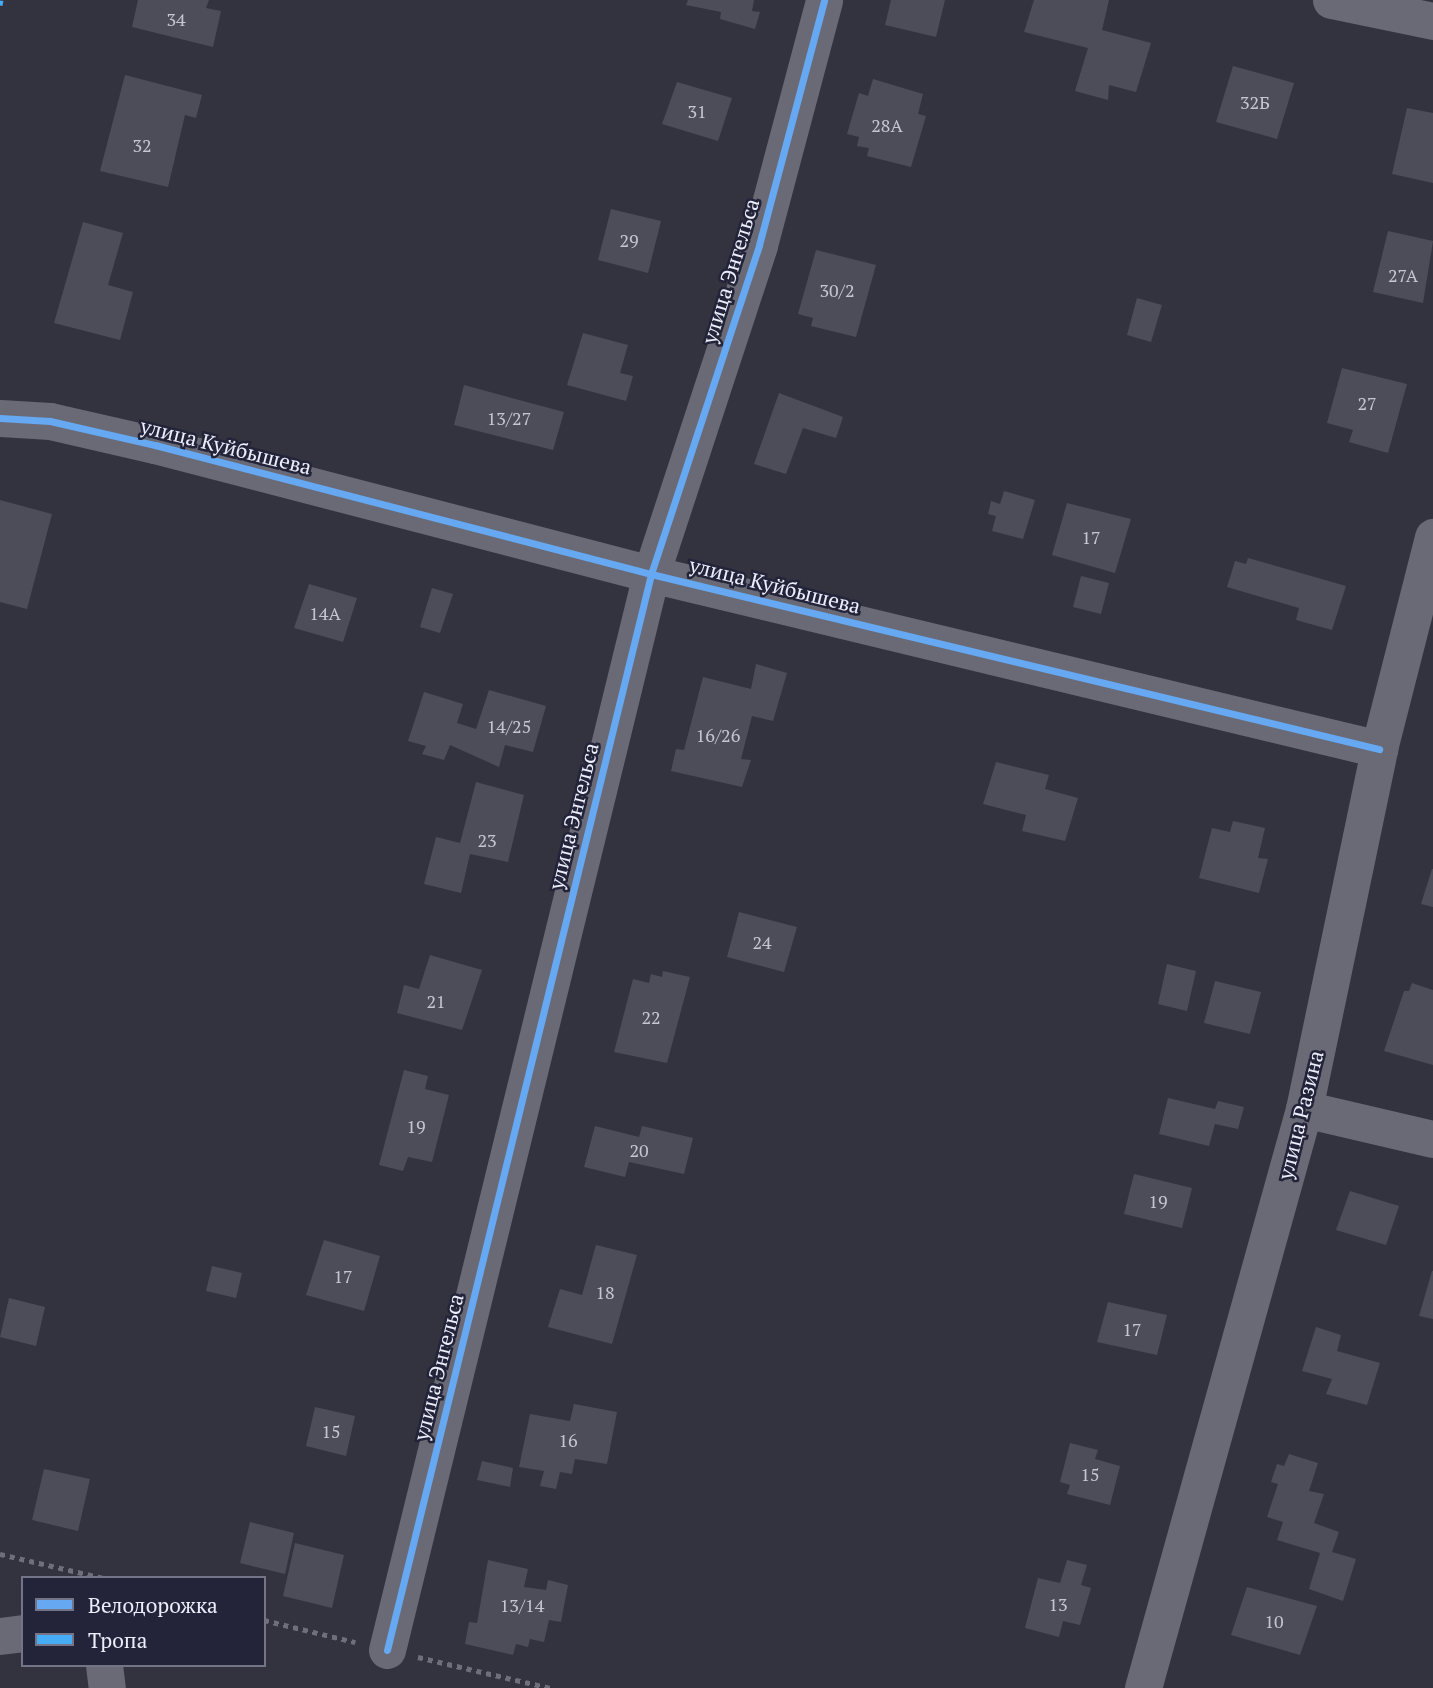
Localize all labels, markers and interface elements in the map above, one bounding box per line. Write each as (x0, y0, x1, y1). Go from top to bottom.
house number: 34 (166, 8, 186, 30)
house number: 32Б (1240, 91, 1270, 113)
house number: 31 (687, 100, 707, 122)
house number: 28А (871, 114, 903, 136)
house number: 32 (132, 134, 152, 156)
street label: улица Энгельса (696, 195, 764, 347)
house number: 29 (619, 229, 639, 251)
house number: 27А (1388, 264, 1418, 286)
house number: 30/2 (820, 279, 854, 301)
house number: 27 (1357, 392, 1377, 414)
house number: 13/27 (487, 407, 531, 429)
street label: улица Куйбышева (138, 413, 314, 479)
house number: 17 (1081, 526, 1101, 548)
street label: улица Куйбышева (687, 552, 863, 618)
house number: 14А (309, 602, 341, 624)
house number: 14/25 (487, 715, 531, 737)
house number: 16/26 (696, 724, 740, 746)
street label: улица Энгельса (543, 740, 603, 892)
house number: 23 (477, 829, 497, 851)
house number: 24 (752, 931, 772, 953)
house number: 21 (426, 990, 446, 1012)
house number: 22 (641, 1006, 661, 1028)
street label: улица Разина (1272, 1048, 1328, 1182)
house number: 19 (406, 1115, 426, 1137)
house number: 20 (629, 1139, 649, 1161)
house number: 19 (1148, 1190, 1168, 1212)
house number: 17 (333, 1265, 353, 1287)
house number: 18 (595, 1281, 615, 1303)
street label: улица Энгельса (408, 1291, 468, 1443)
house number: 17 (1122, 1318, 1142, 1340)
house number: 15 (321, 1420, 341, 1442)
house number: 16 (558, 1429, 578, 1451)
house number: 15 (1080, 1463, 1100, 1485)
legend (21, 1576, 266, 1667)
text: Велодорожка (88, 1591, 218, 1619)
house number: 13 (1048, 1593, 1068, 1615)
house number: 13/14 (500, 1594, 544, 1616)
house number: 10 (1264, 1610, 1284, 1632)
text: Тропа (88, 1626, 147, 1654)

